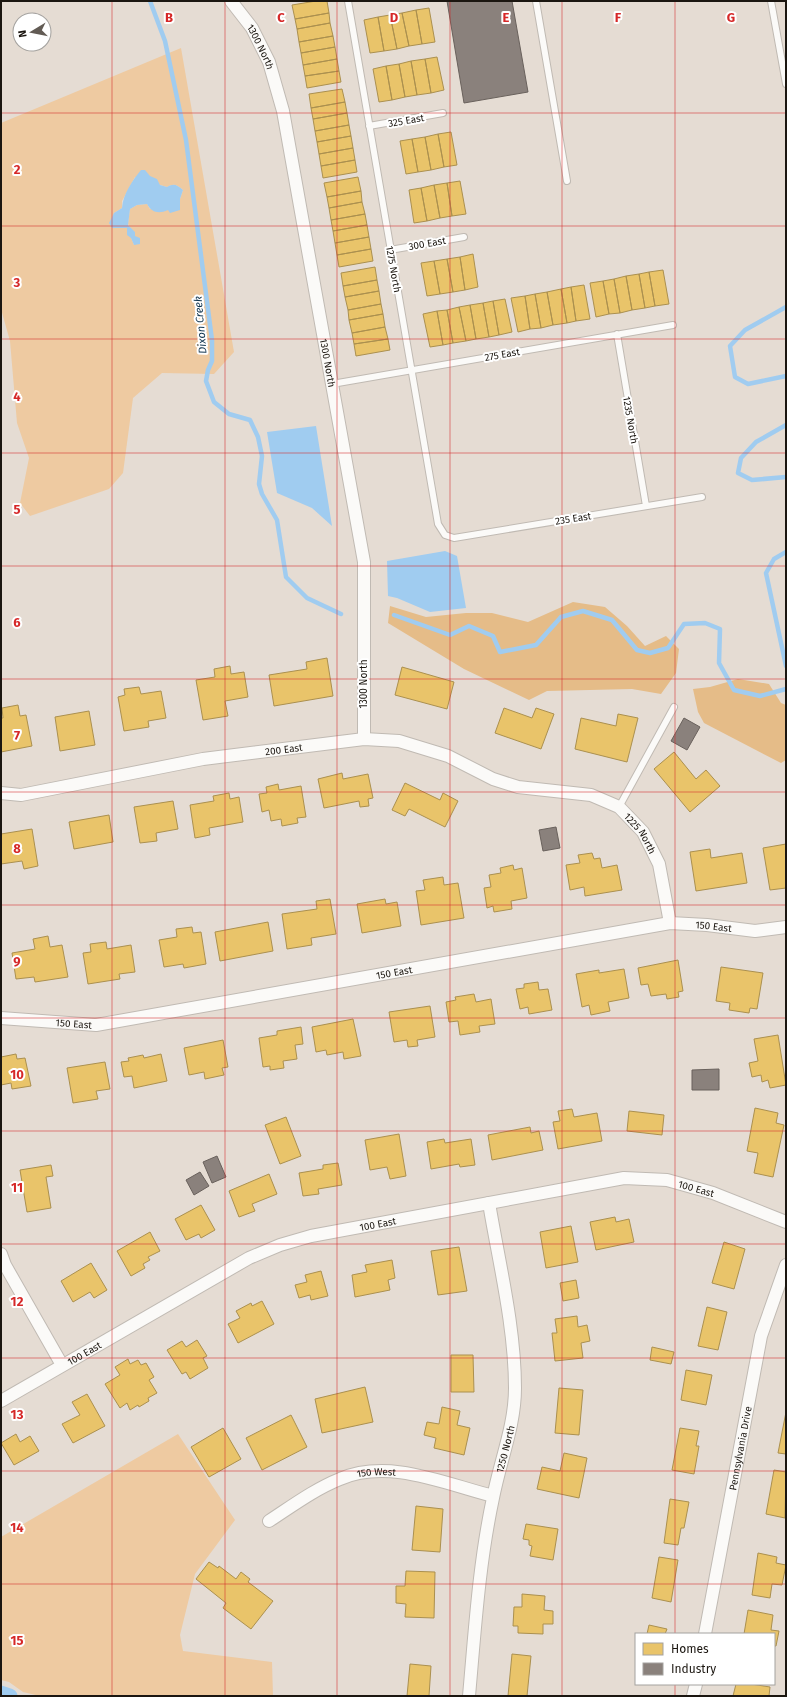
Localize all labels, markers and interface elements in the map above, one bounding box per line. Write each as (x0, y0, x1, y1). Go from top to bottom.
text: B (165, 10, 173, 25)
text: C (277, 10, 285, 25)
text: D (390, 10, 399, 25)
text: E (503, 10, 510, 25)
text: F (615, 10, 622, 25)
text: G (727, 10, 735, 25)
north arrow (12, 12, 52, 52)
street label: 1300 North (244, 22, 276, 71)
text: N (16, 29, 30, 38)
street label: 325 East (387, 112, 425, 130)
text: 2 (14, 162, 21, 177)
street label: 300 East (408, 235, 447, 253)
street label: 1275 North (383, 245, 403, 293)
text: 3 (13, 275, 21, 290)
water label: Dixon Creek (191, 296, 209, 354)
street label: 1300 North (317, 338, 337, 388)
street label: 275 East (484, 346, 521, 364)
text: 4 (13, 389, 21, 404)
street label: 1235 North (620, 396, 640, 445)
text: 5 (14, 502, 21, 517)
street label: 235 East (554, 510, 592, 528)
text: 6 (13, 615, 21, 630)
street label: 1300 North (358, 659, 370, 709)
text: 7 (14, 728, 20, 743)
street label: 200 East (264, 742, 304, 758)
street label: 1225 North (621, 811, 658, 856)
text: 8 (13, 841, 21, 856)
street label: 150 East (695, 919, 733, 935)
text: 9 (13, 954, 21, 969)
street label: 150 East (375, 964, 414, 982)
street label: 150 East (55, 1017, 93, 1032)
text: 10 (10, 1067, 24, 1082)
street label: 100 East (677, 1178, 716, 1200)
text: 11 (11, 1180, 23, 1195)
street label: 100 East (359, 1215, 398, 1234)
text: 12 (11, 1294, 24, 1309)
street label: 100 East (66, 1339, 104, 1368)
street label: Pennsylvania Drive (727, 1405, 755, 1492)
text: 13 (11, 1407, 24, 1422)
street label: 1250 North (494, 1424, 518, 1474)
street label: 150 West (356, 1466, 397, 1480)
text: 14 (10, 1520, 24, 1535)
text: 15 (10, 1633, 24, 1648)
legend (635, 1633, 775, 1685)
text: Homes (671, 1642, 709, 1656)
text: Industry (671, 1662, 716, 1676)

